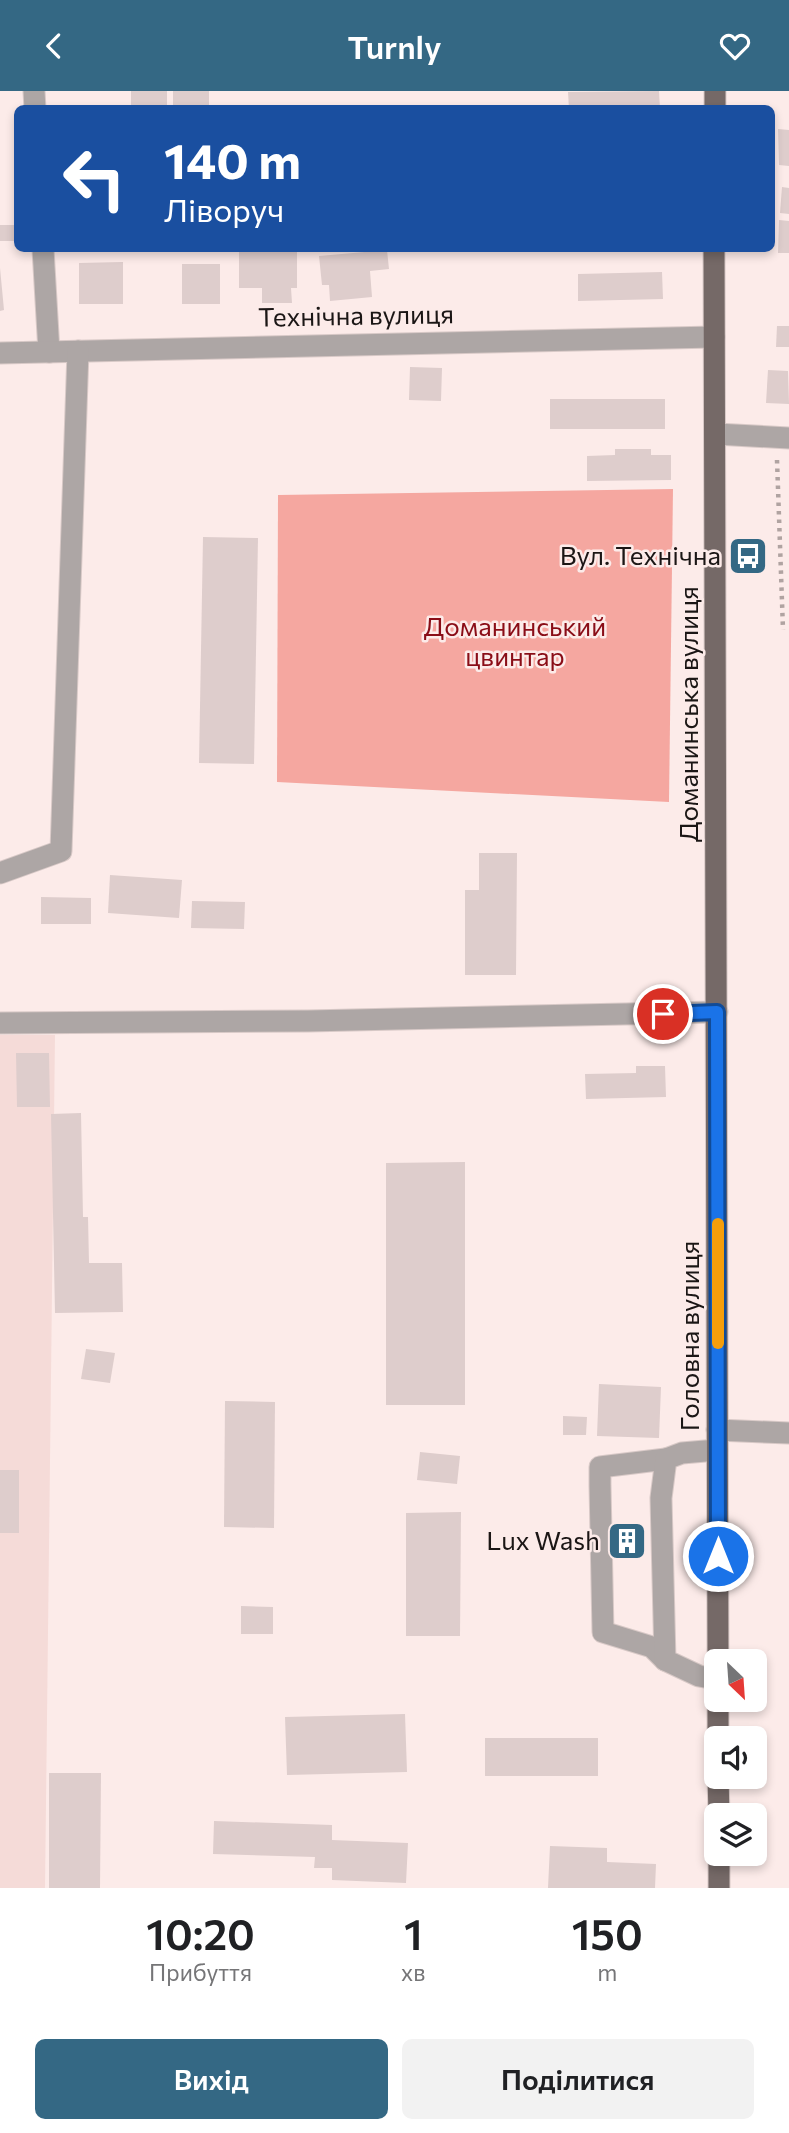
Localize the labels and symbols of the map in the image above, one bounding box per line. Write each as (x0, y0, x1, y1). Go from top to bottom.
street label: Технічна вулиця (258, 297, 454, 332)
bus stop icon: Вул. Технічна (727, 535, 769, 577)
place label: Вул. Технічна (560, 539, 721, 570)
street label: Доманинська вулиця (672, 586, 703, 842)
park label: Доманинський цвинтар (424, 610, 606, 671)
pin (633, 984, 693, 1044)
street label: Головна вулиця (673, 1241, 704, 1431)
position arrow (681, 1519, 755, 1593)
building icon: Lux Wash (606, 1520, 648, 1562)
place label: Lux Wash (486, 1524, 600, 1555)
north arrow (704, 1649, 766, 1711)

